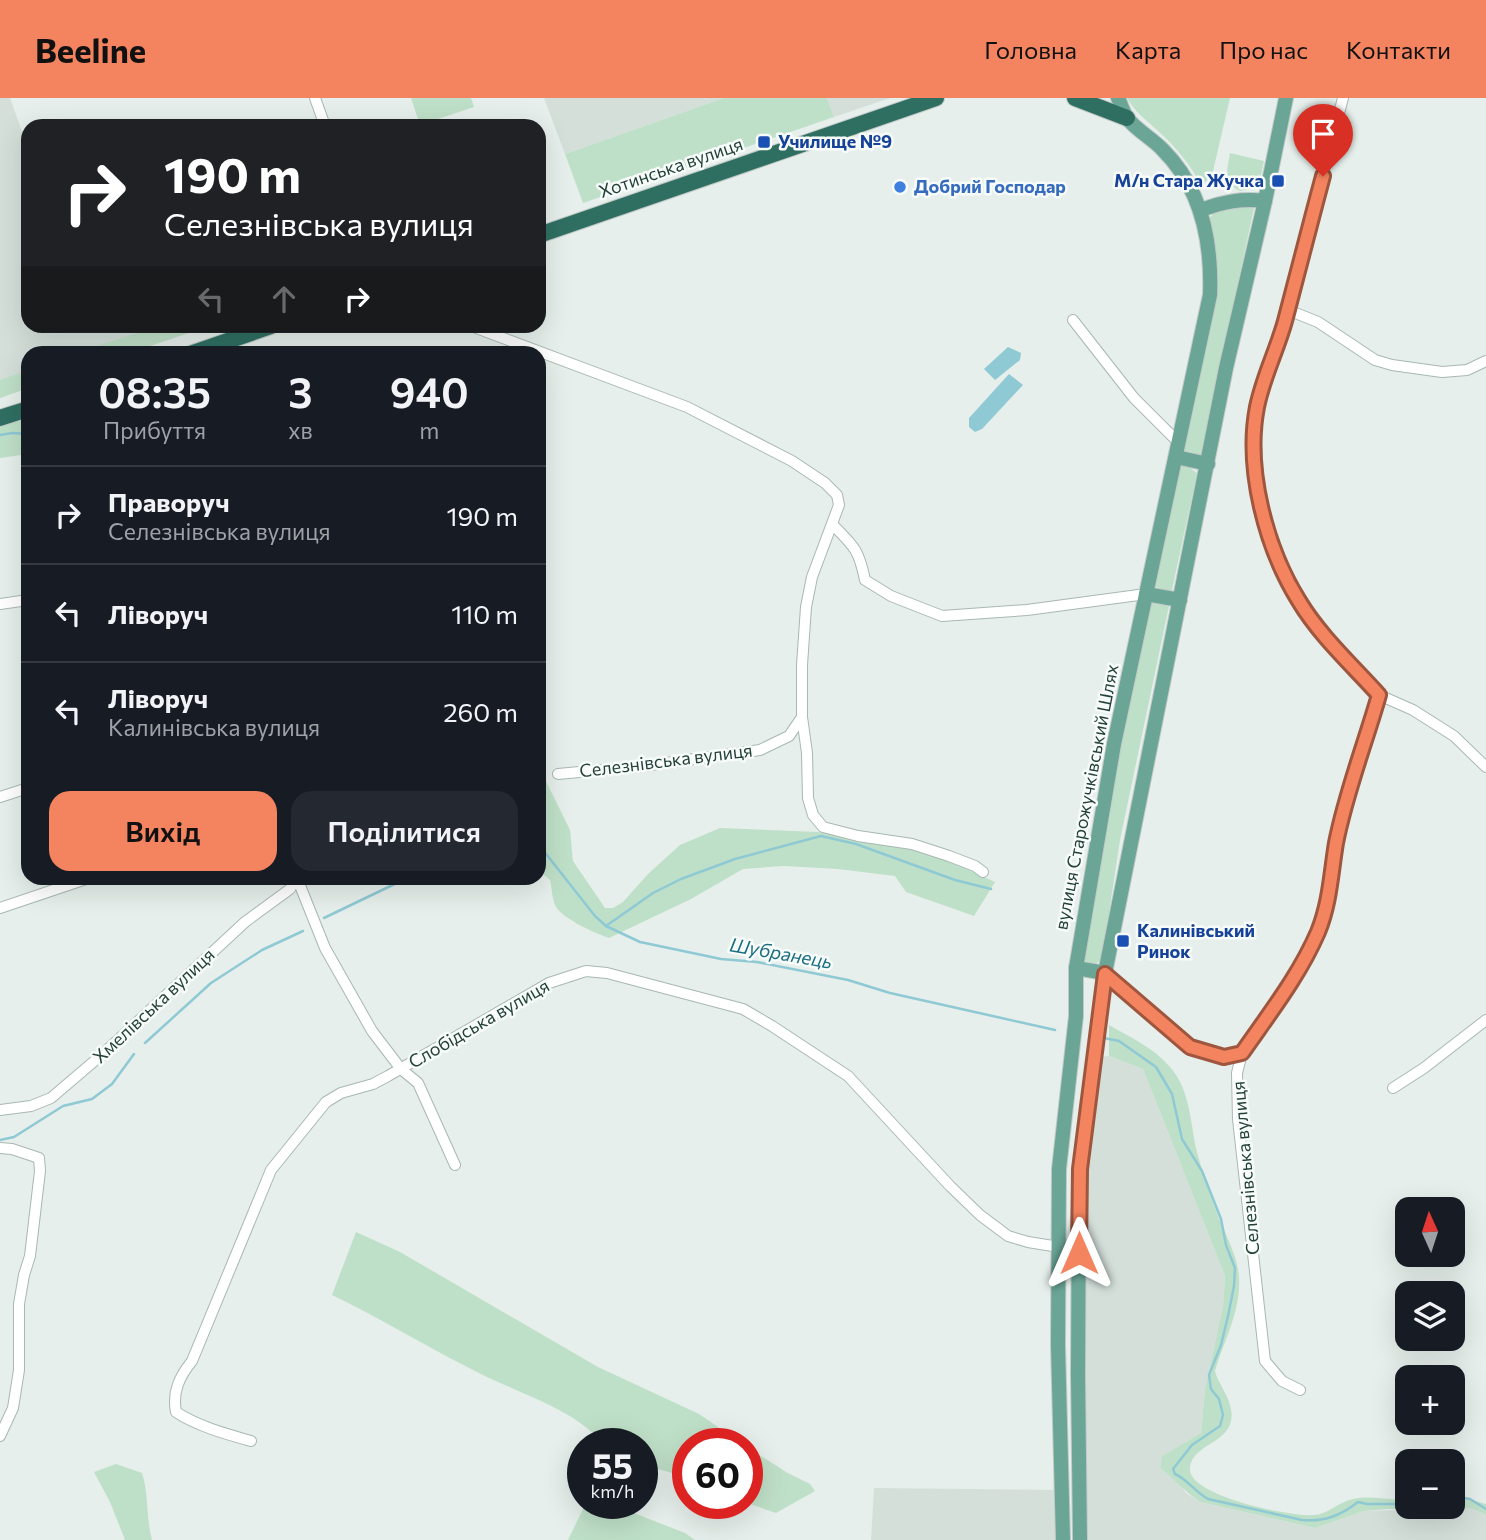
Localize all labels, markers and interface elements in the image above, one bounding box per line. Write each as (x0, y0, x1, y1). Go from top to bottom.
text: Beeline (35, 29, 146, 70)
text: Головна (984, 35, 1077, 64)
text: Карта (1115, 35, 1181, 64)
text: Про нас (1219, 35, 1308, 64)
text: Контакти (1346, 35, 1451, 64)
pin (1293, 104, 1353, 176)
icon: arrive (1304, 115, 1342, 153)
place label: Училище №9 (778, 130, 892, 152)
street label: Хотинська вулиця (596, 132, 745, 202)
marker: Училище №9 (756, 134, 772, 150)
text: 190 m (164, 143, 301, 203)
icon: right (49, 147, 140, 238)
place label: М/н Стара Жучка (1114, 169, 1264, 191)
marker: М/н Стара Жучка (1270, 173, 1286, 189)
place label: Добрий Господар (914, 175, 1066, 197)
marker: Добрий Господар (892, 179, 908, 195)
text: Селезнівська вулиця (164, 203, 474, 243)
icon: left (192, 280, 230, 318)
icon: ahead (265, 280, 303, 318)
icon: right (338, 280, 376, 318)
text: 08:35 (98, 365, 211, 417)
text: 3 (288, 365, 313, 417)
text: 940 (390, 365, 469, 417)
text: Прибуття (103, 416, 206, 444)
text: хв (288, 416, 313, 444)
text: m (419, 416, 439, 444)
text: Праворуч (108, 486, 230, 517)
icon: right (49, 496, 87, 534)
text: 190 m (446, 500, 518, 531)
text: Селезнівська вулиця (108, 517, 331, 545)
icon: left (49, 594, 87, 632)
text: Ліворуч (108, 598, 208, 629)
text: 110 m (451, 598, 518, 629)
street label: вулиця Старожучківський Шлях (1049, 662, 1123, 931)
text: Ліворуч (108, 682, 208, 713)
icon: left (49, 692, 87, 730)
text: 260 m (443, 696, 518, 727)
text: Калинівська вулиця (108, 713, 320, 741)
street label: Селезнівська вулиця (578, 738, 754, 782)
button: Вихід (49, 791, 277, 871)
button: Поділитися (291, 791, 518, 871)
place label: Калинівський Ринок (1137, 919, 1255, 962)
water label: Шубранець (728, 932, 834, 973)
marker: Калинівський Ринок (1115, 933, 1131, 949)
street label: Хмелівська вулиця (88, 943, 219, 1067)
street label: Слобідська вулиця (404, 974, 553, 1072)
street label: Селезнівська вулиця (1226, 1080, 1264, 1256)
north arrow (1395, 1197, 1465, 1267)
map controls (1395, 1197, 1465, 1519)
position arrow (1042, 1216, 1116, 1290)
button: layers (1395, 1281, 1465, 1351)
button: + (1395, 1365, 1465, 1435)
speed limit sign: 60 (672, 1428, 763, 1519)
text: 55 (592, 1443, 633, 1486)
button: − (1395, 1449, 1465, 1519)
text: km/h (591, 1480, 634, 1502)

